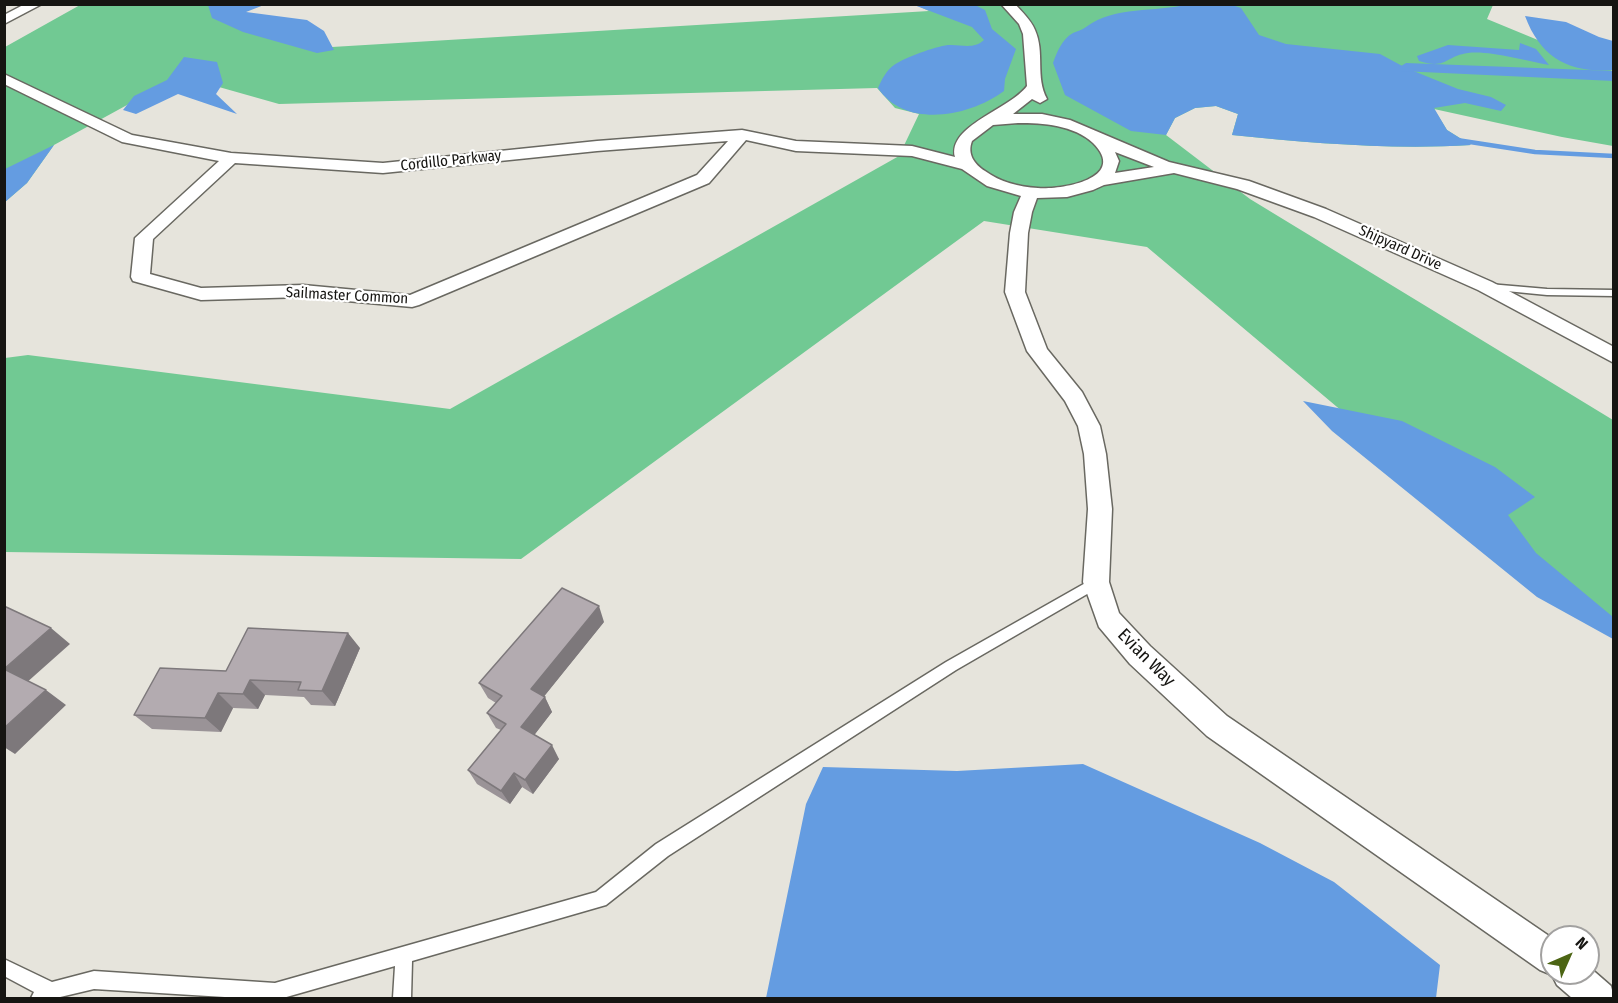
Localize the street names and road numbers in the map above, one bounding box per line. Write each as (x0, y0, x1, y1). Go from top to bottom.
street label: Cordillo Parkway (400, 147, 502, 175)
street label: Shipyard Drive (1356, 222, 1444, 274)
street label: Sailmaster Common (285, 284, 409, 308)
street label: Evian Way (1113, 625, 1179, 691)

